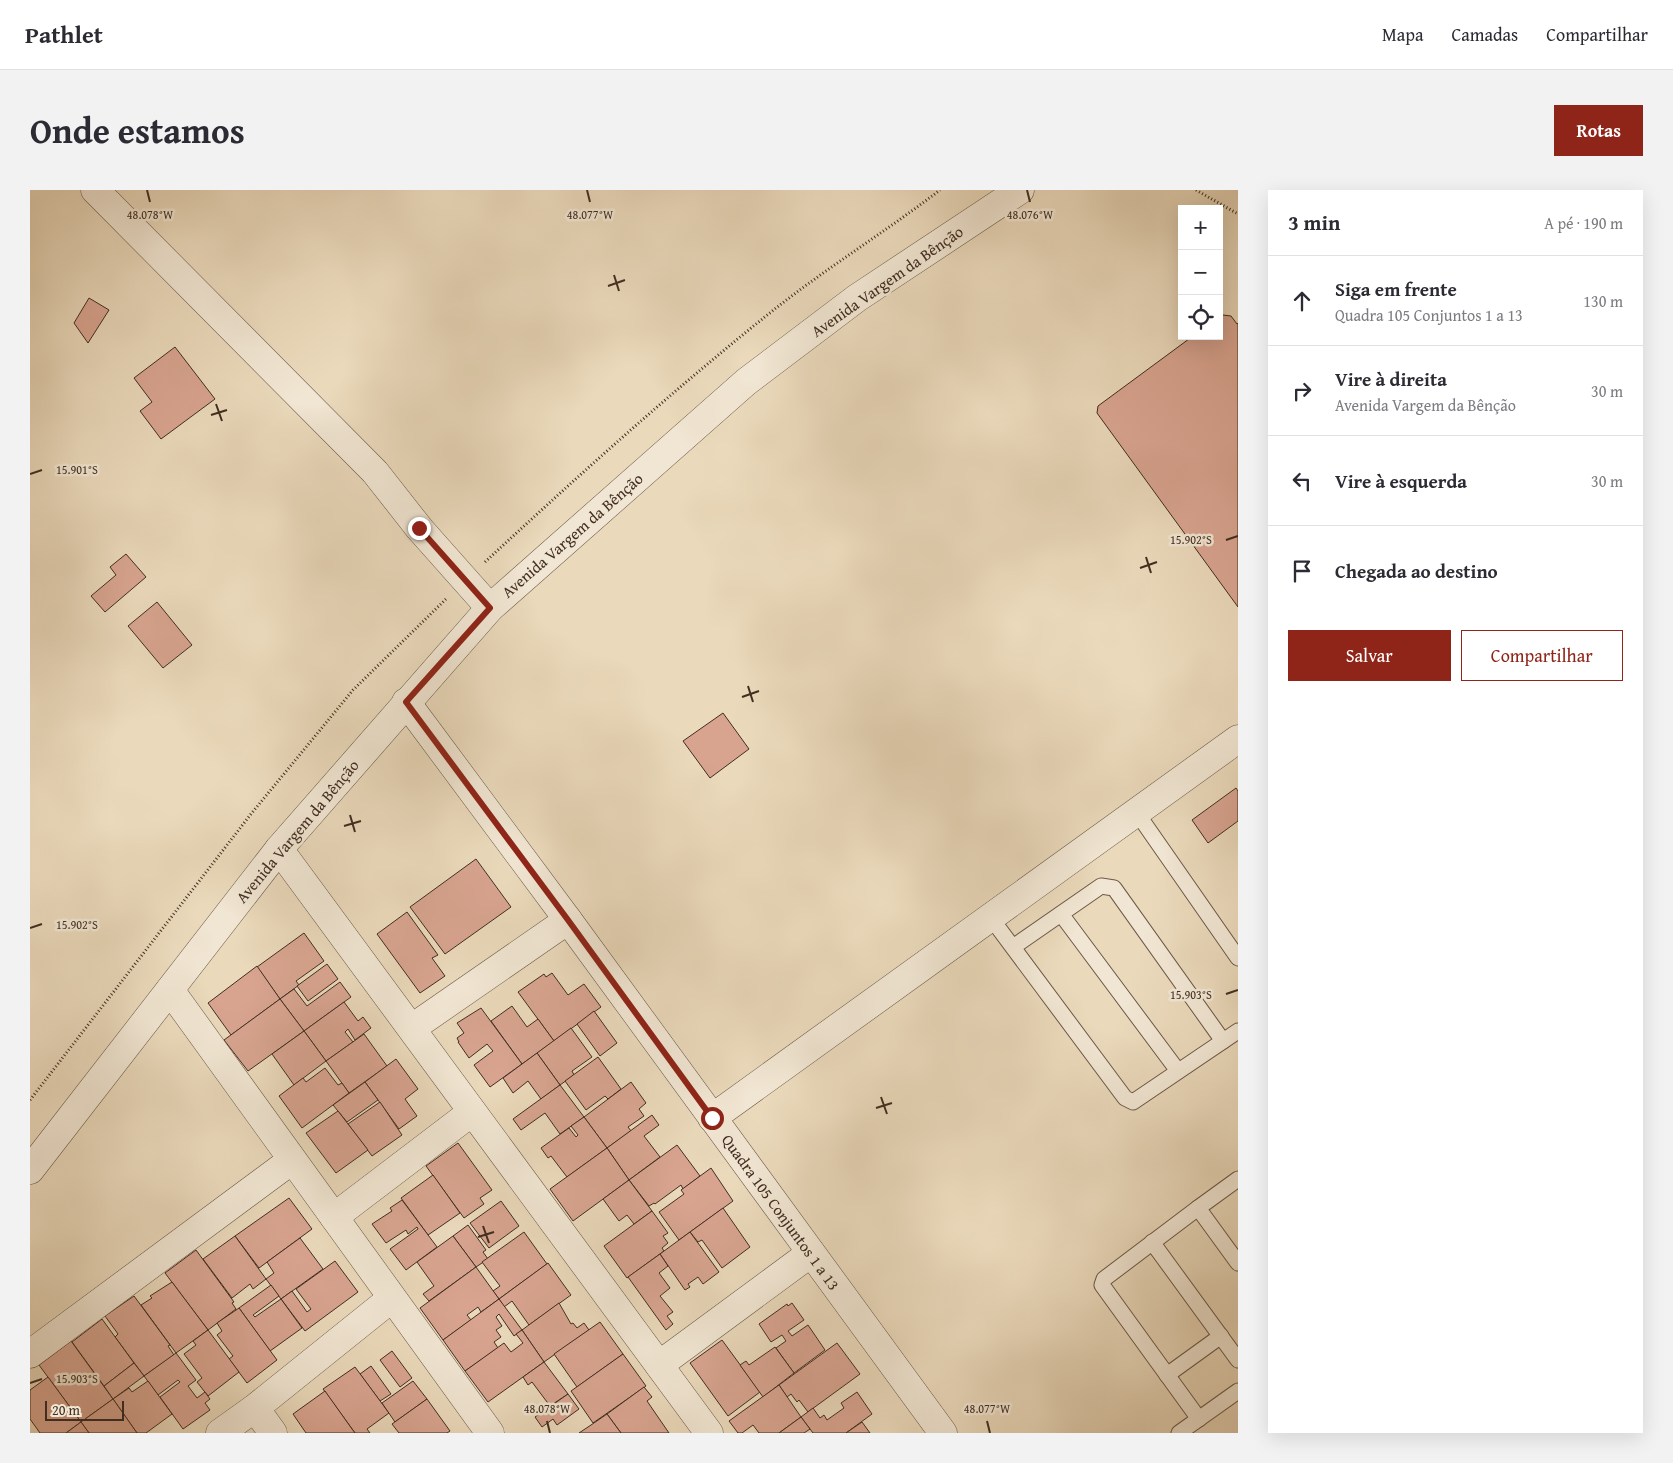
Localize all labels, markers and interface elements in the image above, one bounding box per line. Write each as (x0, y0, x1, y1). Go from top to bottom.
text: Pathlet (25, 17, 103, 52)
text: Mapa (1382, 21, 1423, 48)
text: Camadas (1451, 21, 1518, 48)
text: Compartilhar (1546, 21, 1648, 48)
text: Onde estamos (30, 105, 245, 156)
button: Rotas (1554, 105, 1643, 156)
map controls (1178, 205, 1223, 340)
button: + (1178, 205, 1223, 250)
text: 48.078°W (127, 206, 174, 223)
text: 48.077°W (567, 206, 614, 223)
text: 48.076°W (1007, 206, 1054, 223)
text: 3 min (1288, 207, 1340, 238)
text: A pé · 190 m (1544, 211, 1623, 235)
street label: Avenida Vargem da Bênção (806, 219, 968, 343)
button: − (1178, 250, 1223, 295)
text: Siga em frente (1335, 275, 1457, 303)
icon: ahead (1288, 287, 1316, 315)
text: 130 m (1583, 289, 1623, 313)
button: locate (1178, 295, 1223, 340)
text: Quadra 105 Conjuntos 1 a 13 (1335, 303, 1523, 327)
text: Vire à direita (1335, 365, 1447, 393)
icon: right (1288, 377, 1316, 405)
text: 30 m (1591, 379, 1623, 403)
text: Avenida Vargem da Bênção (1335, 393, 1516, 417)
text: 15.901°S (56, 461, 98, 478)
street label: Avenida Vargem da Bênção (496, 467, 648, 603)
icon: left (1288, 467, 1316, 495)
text: Vire à esquerda (1335, 467, 1467, 495)
text: 30 m (1591, 469, 1623, 493)
route end (408, 517, 431, 540)
text: 15.902°S (1170, 531, 1212, 548)
icon: arrive (1288, 557, 1316, 585)
text: Chegada ao destino (1335, 557, 1498, 585)
button: Salvar (1288, 630, 1451, 681)
button: Compartilhar (1461, 630, 1623, 681)
street label: Avenida Vargem da Bênção (230, 754, 364, 908)
text: 15.902°S (56, 916, 98, 933)
text: 15.903°S (1170, 986, 1212, 1003)
route start (701, 1107, 724, 1130)
street label: Quadra 105 Conjuntos 1 a 13 (716, 1129, 846, 1295)
text: 15.903°S (56, 1370, 98, 1387)
scale bar (45, 1398, 124, 1421)
text: 20 m (52, 1400, 80, 1420)
text: 48.078°W (524, 1400, 571, 1417)
text: 48.077°W (964, 1400, 1011, 1417)

